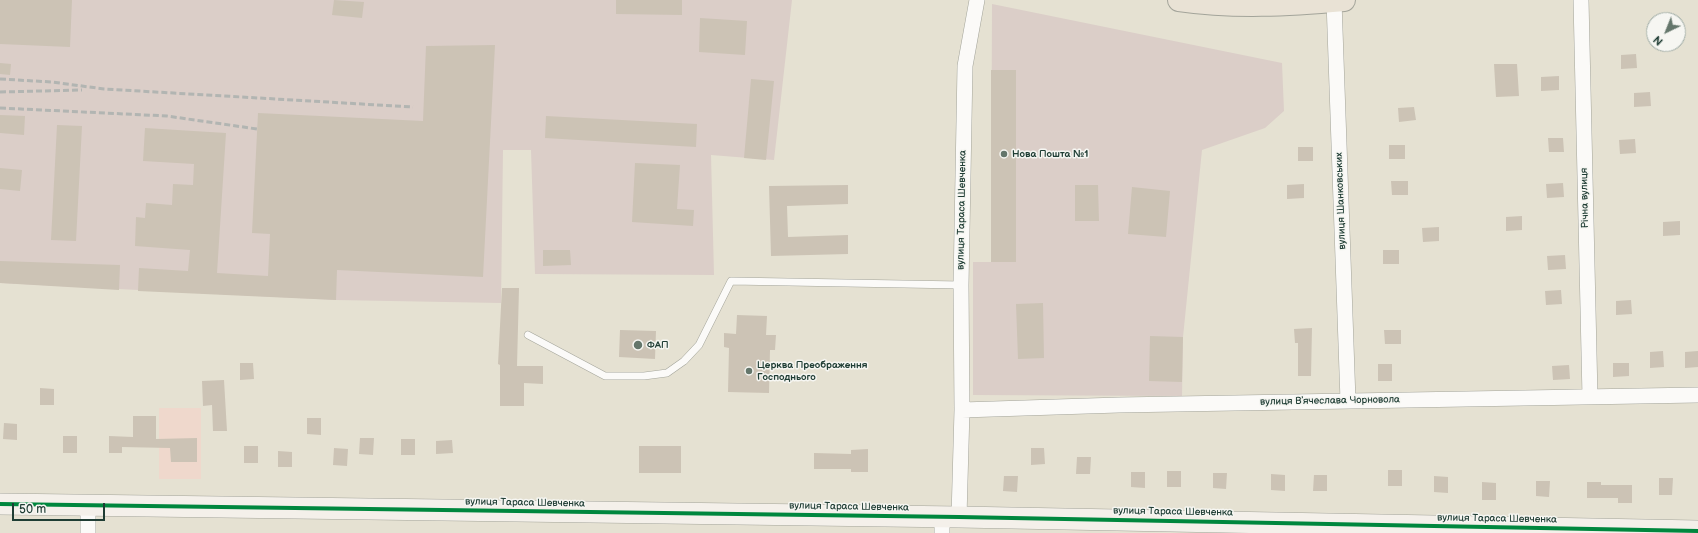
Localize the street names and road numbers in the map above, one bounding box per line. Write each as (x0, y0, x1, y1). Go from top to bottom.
street label: вулиця Тараса Шевченка (955, 150, 969, 270)
street label: вулиця Шанковських (1333, 152, 1349, 250)
street label: Річна вулиця (1578, 168, 1592, 228)
street label: вулиця Вʼячеслава Чорновола (1260, 394, 1400, 408)
street label: вулиця Тараса Шевченка (465, 496, 585, 510)
street label: вулиця Тараса Шевченка (789, 500, 909, 514)
street label: вулиця Тараса Шевченка (1113, 505, 1233, 519)
street label: вулиця Тараса Шевченка (1437, 512, 1557, 526)

